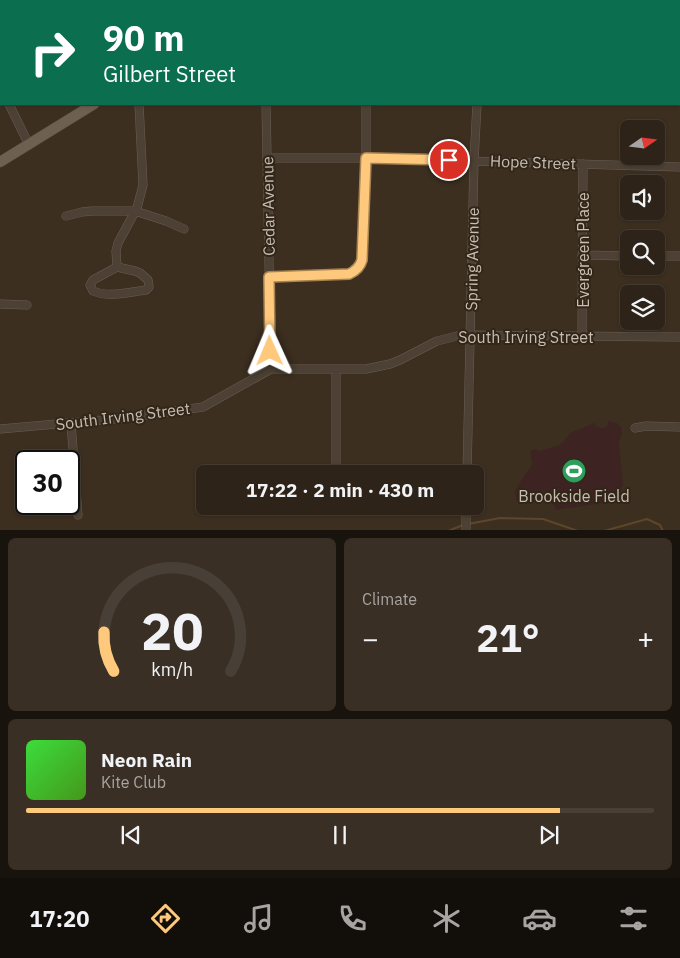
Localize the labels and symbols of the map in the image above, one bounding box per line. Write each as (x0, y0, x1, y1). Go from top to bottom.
north arrow (620, 120, 665, 165)
pin (428, 139, 470, 181)
street label: Hope Street (490, 151, 576, 173)
street label: Cedar Avenue (257, 156, 279, 256)
street label: Evergreen Place (573, 192, 593, 308)
street label: Spring Avenue (461, 207, 483, 311)
position arrow (243, 324, 295, 376)
street label: South Irving Street (458, 327, 594, 347)
street label: South Irving Street (55, 398, 191, 434)
speed limit sign: 30 (15, 450, 80, 515)
sports icon: Brookside Field (561, 458, 587, 484)
place label: Brookside Field (518, 486, 630, 506)

